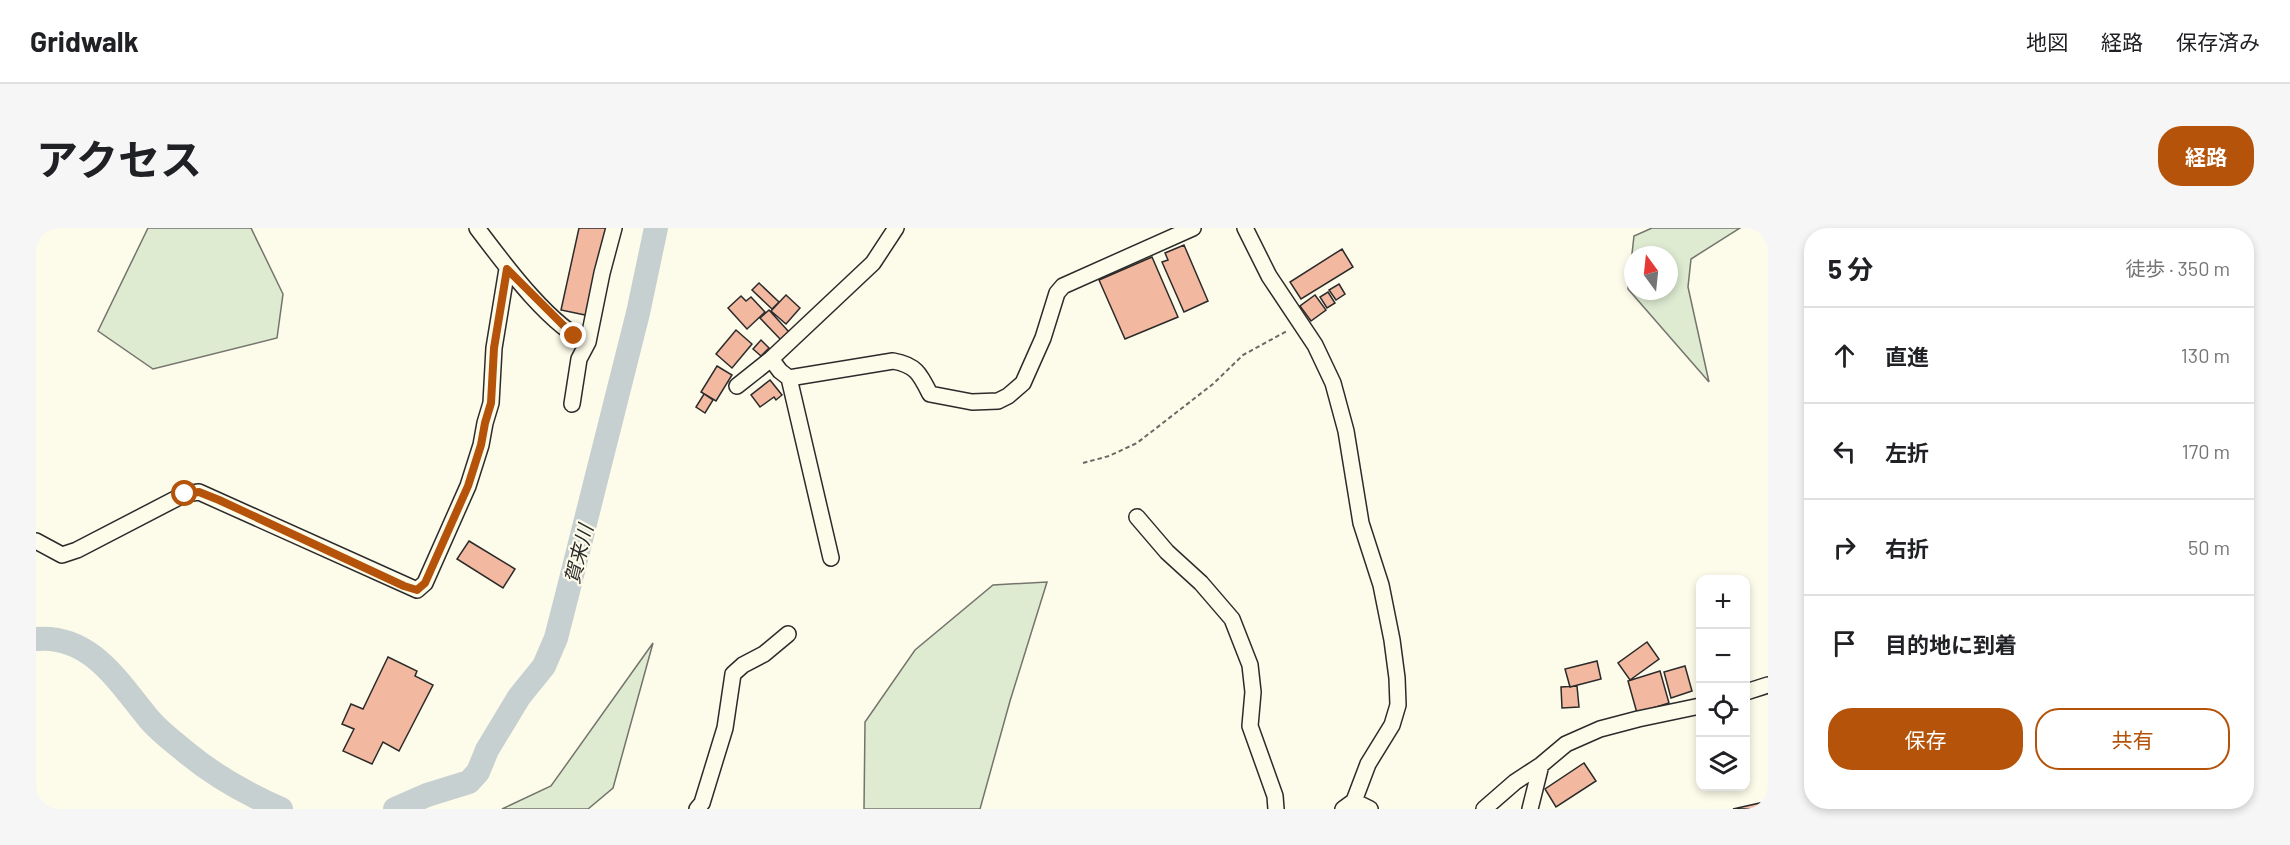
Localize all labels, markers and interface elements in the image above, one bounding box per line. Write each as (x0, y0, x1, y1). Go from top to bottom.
text: Gridwalk (30, 24, 139, 58)
text: 地図 (2026, 29, 2068, 54)
text: 経路 (2101, 29, 2143, 54)
text: 保存済み (2176, 29, 2260, 54)
button: 経路 (2158, 126, 2254, 186)
text: アクセス (36, 133, 202, 183)
north arrow (1624, 246, 1678, 300)
text: 5 分 (1828, 253, 1873, 284)
text: 徒歩 · 350 m (2125, 256, 2230, 280)
route end (560, 322, 586, 348)
icon: ahead (1828, 339, 1861, 372)
text: 直進 (1885, 343, 1929, 369)
text: 130 m (2181, 343, 2230, 367)
icon: left (1828, 435, 1861, 468)
text: 左折 (1885, 439, 1929, 465)
text: 170 m (2182, 439, 2230, 463)
route start (171, 480, 197, 506)
water label: 賀来川 (559, 520, 597, 586)
icon: right (1828, 531, 1861, 564)
text: 右折 (1885, 535, 1929, 561)
text: 50 m (2188, 535, 2230, 559)
map controls (1696, 575, 1750, 791)
button: + (1696, 575, 1750, 629)
icon: arrive (1828, 627, 1861, 660)
button: − (1696, 629, 1750, 683)
text: 目的地に到着 (1885, 631, 2017, 657)
button: locate (1696, 683, 1750, 737)
button: 保存 (1828, 708, 2023, 770)
button: 共有 (2035, 708, 2230, 770)
button: layers (1696, 737, 1750, 791)

